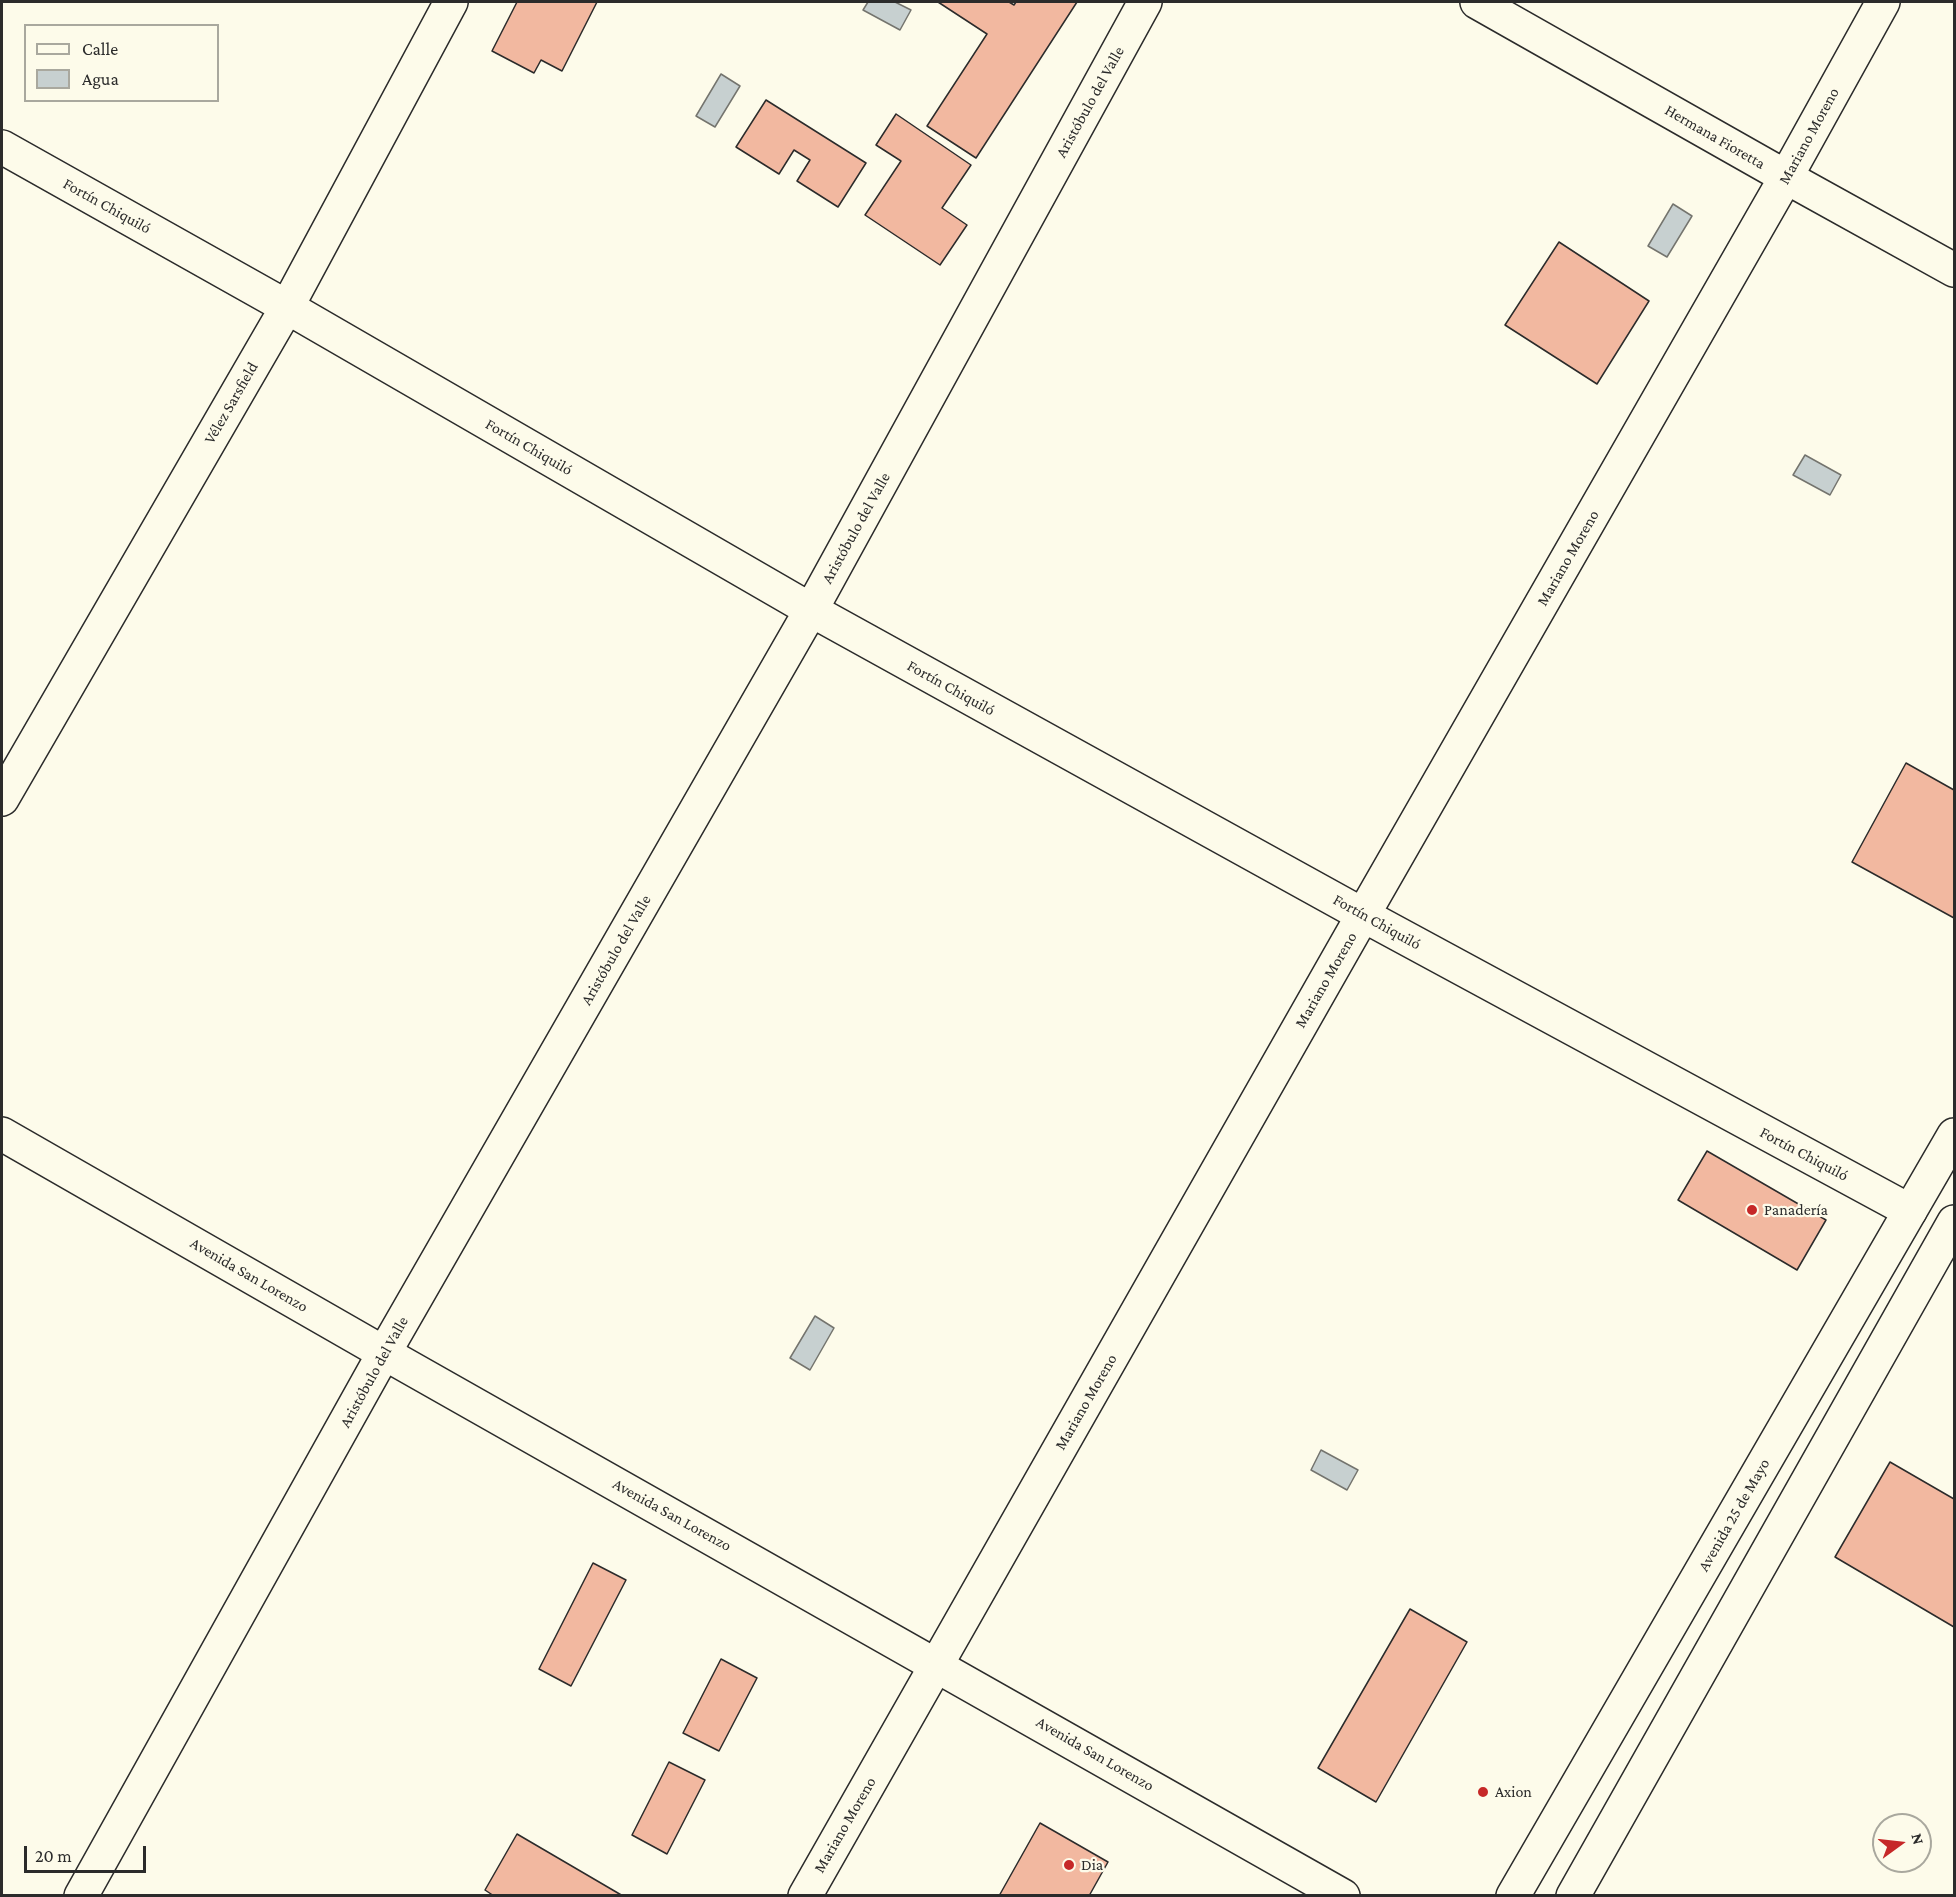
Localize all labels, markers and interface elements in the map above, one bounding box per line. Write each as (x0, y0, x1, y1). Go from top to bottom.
legend (24, 24, 219, 102)
text: Calle (82, 39, 118, 59)
street label: Aristóbulo del Valle (1052, 43, 1128, 161)
text: Agua (82, 69, 119, 89)
street label: Mariano Moreno (1775, 84, 1843, 188)
street label: Hermana Fioretta (1661, 101, 1769, 173)
street label: Fortín Chiquiló (60, 174, 154, 238)
street label: Vélez Sarsfield (200, 359, 262, 447)
street label: Fortín Chiquiló (482, 414, 576, 480)
street label: Aristóbulo del Valle (818, 469, 894, 587)
street label: Mariano Moreno (1533, 507, 1603, 609)
street label: Fortín Chiquiló (904, 656, 998, 720)
street label: Fortín Chiquiló (1330, 890, 1424, 954)
street label: Aristóbulo del Valle (577, 891, 655, 1009)
street label: Mariano Moreno (1291, 929, 1361, 1031)
street label: Fortín Chiquiló (1756, 1123, 1852, 1185)
place label: Panadería (1764, 1200, 1828, 1220)
marker: Panadería (1745, 1203, 1759, 1217)
street label: Avenida San Lorenzo (187, 1234, 311, 1316)
street label: Aristóbulo del Valle (336, 1313, 412, 1431)
street label: Mariano Moreno (1051, 1351, 1121, 1453)
street label: Avenida 25 de Mayo (1694, 1455, 1774, 1575)
street label: Avenida San Lorenzo (609, 1474, 735, 1556)
street label: Avenida San Lorenzo (1033, 1713, 1157, 1795)
street label: Mariano Moreno (810, 1774, 880, 1876)
place label: Axion (1495, 1782, 1532, 1802)
marker: Axion (1476, 1785, 1490, 1799)
north arrow (1872, 1813, 1932, 1873)
text: N (1908, 1831, 1928, 1846)
scale bar (27, 1834, 148, 1872)
text: 20 m (35, 1846, 72, 1866)
place label: Dia (1081, 1855, 1103, 1875)
marker: Dia (1062, 1858, 1076, 1872)

